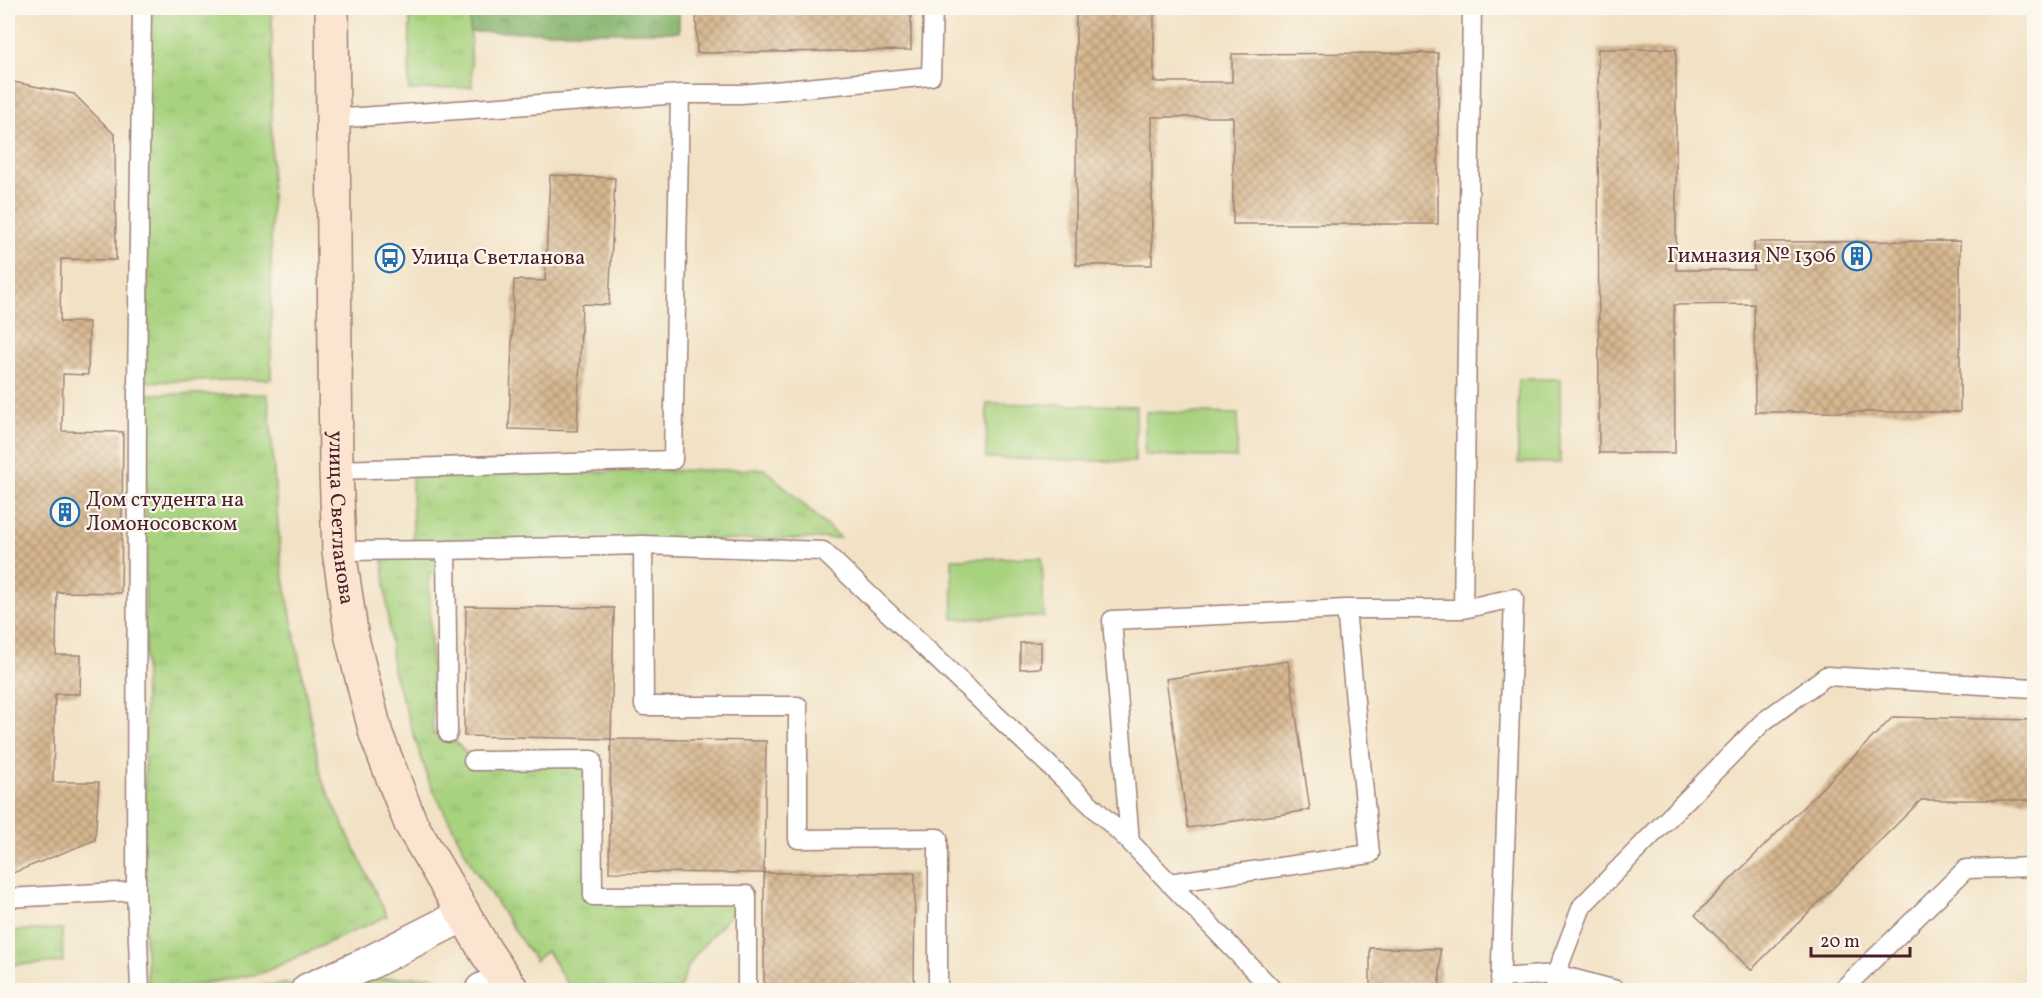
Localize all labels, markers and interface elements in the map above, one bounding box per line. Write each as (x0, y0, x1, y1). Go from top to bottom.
building icon: Гимназия № 1306 (1841, 240, 1873, 272)
bus stop icon: Улица Светланова (374, 242, 406, 274)
place label: Гимназия № 1306 (1667, 242, 1836, 271)
place label: Улица Светланова (411, 244, 585, 273)
street label: улица Светланова (321, 431, 361, 607)
place label: Дом студента на Ломоносовском (86, 486, 244, 539)
building icon: Дом студента на Ломоносовском (49, 496, 81, 528)
scale bar (1811, 920, 1910, 958)
text: 20 m (1820, 930, 1860, 955)

